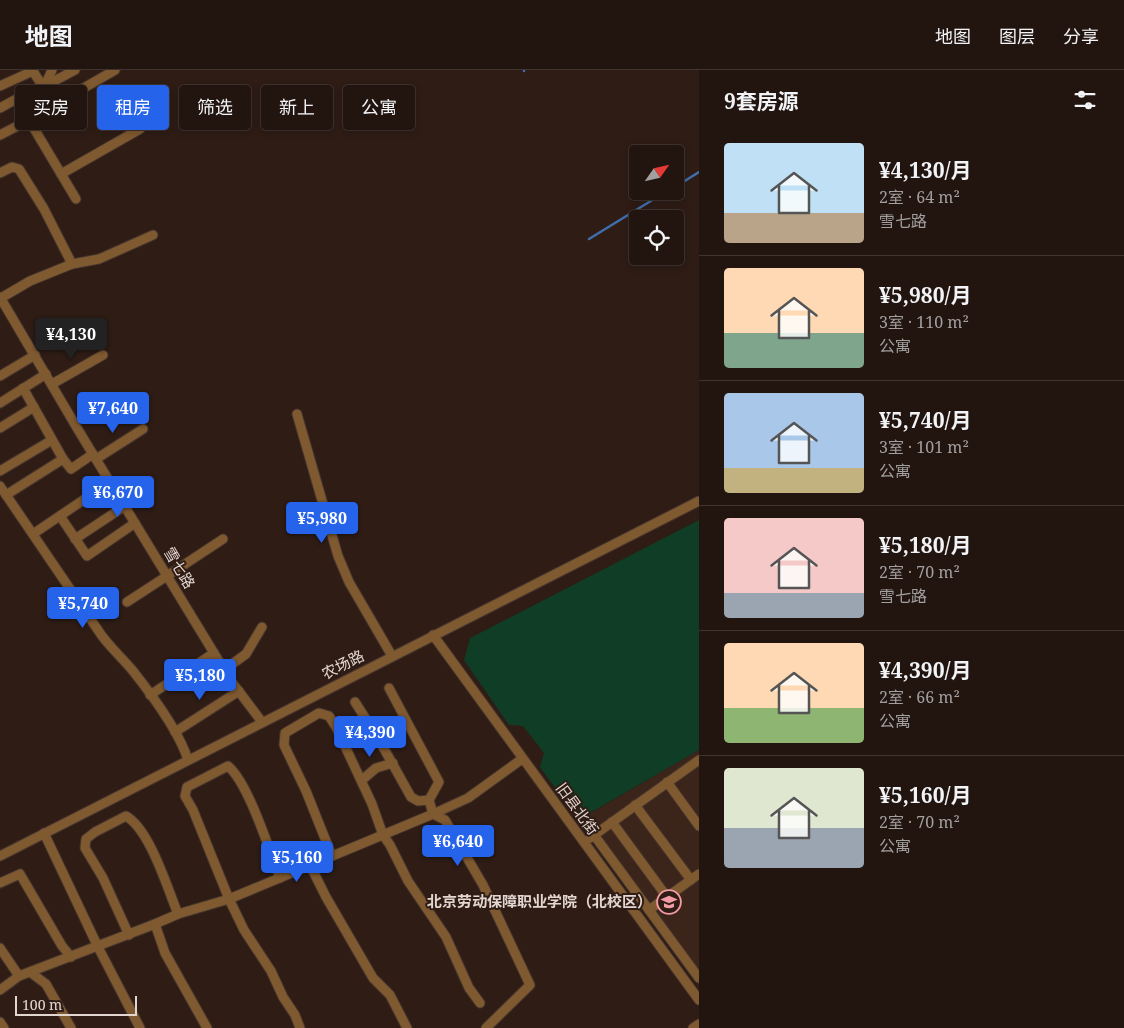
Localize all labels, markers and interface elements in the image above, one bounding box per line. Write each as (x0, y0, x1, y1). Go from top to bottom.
text: 地图 (25, 19, 73, 52)
text: 地图 (935, 24, 971, 48)
text: 图层 (999, 24, 1035, 48)
text: 分享 (1063, 24, 1099, 48)
chip: 买房 (15, 85, 87, 130)
chip: 租房 (97, 85, 169, 130)
chip: 筛选 (179, 85, 251, 130)
chip: 新上 (261, 85, 333, 130)
chip: 公寓 (343, 85, 415, 130)
icon: filters (1071, 86, 1099, 114)
text: 9套房源 (724, 87, 799, 115)
north arrow (629, 145, 684, 200)
map controls (629, 145, 684, 265)
text: ¥4,130/月 (879, 156, 972, 184)
icon: home (764, 163, 824, 223)
text: 2室 · 64 m² (879, 186, 960, 208)
button: locate (629, 210, 684, 265)
text: 雪七路 (879, 210, 927, 232)
text: ¥5,980/月 (879, 281, 972, 309)
icon: home (764, 288, 824, 348)
text: 3室 · 110 m² (879, 311, 969, 333)
pin: ¥4,130 (30, 318, 112, 360)
text: ¥4,130 (46, 323, 96, 345)
text: 公寓 (879, 335, 911, 357)
pin: ¥7,640 (72, 392, 154, 434)
text: ¥7,640 (88, 397, 138, 419)
text: ¥5,740/月 (879, 406, 972, 434)
icon: home (764, 413, 824, 473)
text: 3室 · 101 m² (879, 436, 969, 458)
text: 公寓 (879, 460, 911, 482)
pin: ¥6,670 (77, 476, 159, 518)
text: ¥6,670 (93, 481, 143, 503)
pin: ¥5,980 (281, 502, 363, 544)
text: ¥5,980 (297, 507, 347, 529)
text: ¥5,180/月 (879, 531, 972, 559)
icon: home (764, 538, 824, 598)
street label: 雪七路 (160, 543, 200, 592)
text: 2室 · 70 m² (879, 561, 960, 583)
text: 雪七路 (879, 585, 927, 607)
pin: ¥5,740 (42, 586, 124, 629)
text: ¥5,740 (58, 592, 108, 614)
street label: 农场路 (318, 645, 367, 683)
text: ¥4,390/月 (879, 656, 972, 684)
pin: ¥5,180 (159, 658, 241, 701)
icon: home (764, 663, 824, 723)
text: ¥5,180 (175, 664, 225, 686)
text: 2室 · 66 m² (879, 686, 960, 708)
text: 公寓 (879, 710, 911, 732)
pin: ¥4,390 (329, 716, 411, 758)
text: ¥4,390 (345, 721, 395, 743)
street label: 旧县北街 (552, 778, 604, 839)
text: ¥5,160/月 (879, 781, 972, 809)
icon: home (764, 788, 824, 848)
text: 2室 · 70 m² (879, 811, 960, 833)
pin: ¥6,640 (417, 824, 499, 867)
text: ¥6,640 (433, 830, 483, 852)
text: 公寓 (879, 835, 911, 857)
pin: ¥5,160 (256, 840, 338, 883)
text: ¥5,160 (272, 846, 322, 868)
school or university icon: 北京劳动保障职业学院（北校区） (656, 889, 682, 915)
place label: 北京劳动保障职业学院（北校区） (427, 891, 652, 911)
scale bar (15, 993, 138, 1016)
text: 100 m (22, 995, 62, 1014)

